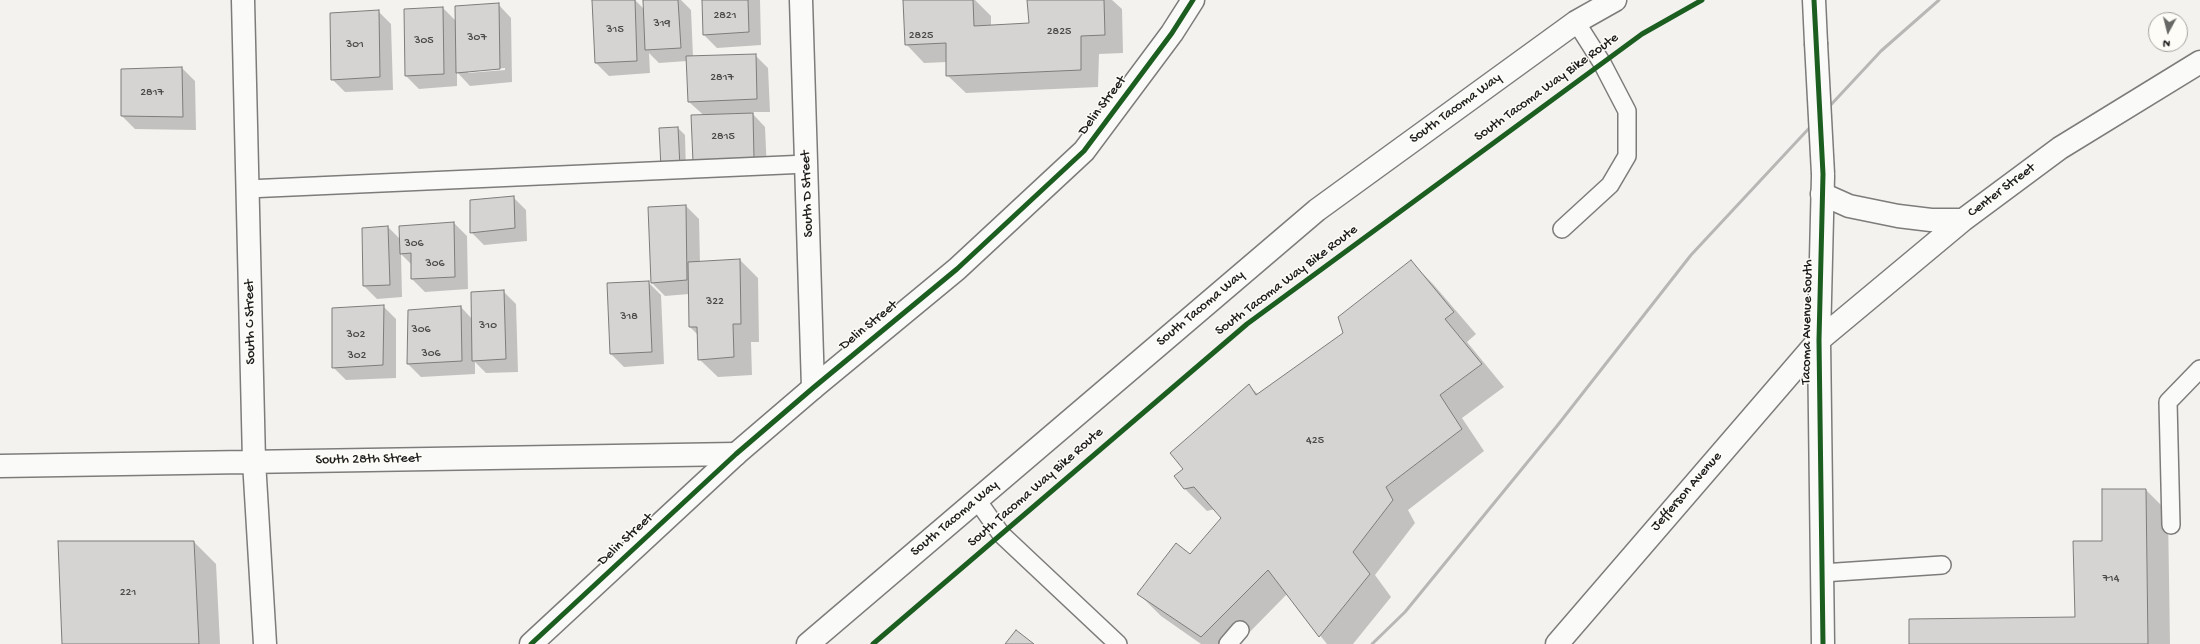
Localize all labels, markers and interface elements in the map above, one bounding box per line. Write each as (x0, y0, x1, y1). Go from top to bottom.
house number: 2821 (713, 9, 737, 23)
north arrow (2148, 12, 2188, 52)
house number: 319 (653, 17, 671, 31)
house number: 315 (606, 23, 624, 37)
house number: 2825 (1047, 25, 1071, 39)
house number: 2825 (909, 29, 933, 43)
street label: South Tacoma Way Bike Route (1472, 30, 1622, 146)
house number: 307 (467, 31, 487, 45)
house number: 305 (414, 34, 434, 48)
text: N (2162, 37, 2171, 49)
house number: 301 (346, 38, 364, 52)
street label: South Tacoma Way (1407, 70, 1505, 148)
house number: 2817 (710, 71, 734, 85)
street label: Delin Street (1075, 73, 1131, 139)
house number: 2817 (140, 86, 164, 100)
house number: 2815 (711, 130, 735, 144)
street label: South D Street (798, 150, 818, 238)
street label: Center Street (1965, 160, 2039, 222)
street label: South Tacoma Way Bike Route (1212, 222, 1362, 340)
house number: 306 (404, 237, 424, 251)
house number: 306 (425, 257, 445, 271)
street label: Tacoma Avenue South (1799, 259, 1817, 385)
street label: South Tacoma Way (1154, 267, 1248, 351)
street label: South C Street (242, 279, 260, 365)
house number: 322 (706, 295, 724, 309)
street label: Delin Street (837, 298, 901, 354)
house number: 318 (620, 310, 638, 324)
house number: 310 (479, 319, 497, 333)
house number: 306 (411, 323, 431, 337)
house number: 302 (347, 328, 365, 342)
house number: 306 (421, 347, 441, 361)
house number: 302 (348, 349, 366, 363)
street label: South Tacoma Way Bike Route (965, 425, 1107, 551)
house number: 425 (1306, 434, 1324, 448)
street label: Jefferson Avenue (1648, 449, 1726, 535)
street label: South 28th Street (315, 451, 421, 469)
street label: South Tacoma Way (908, 477, 1002, 561)
street label: Delin Street (595, 510, 657, 570)
house number: 714 (2103, 572, 2119, 586)
house number: 221 (120, 586, 136, 600)

